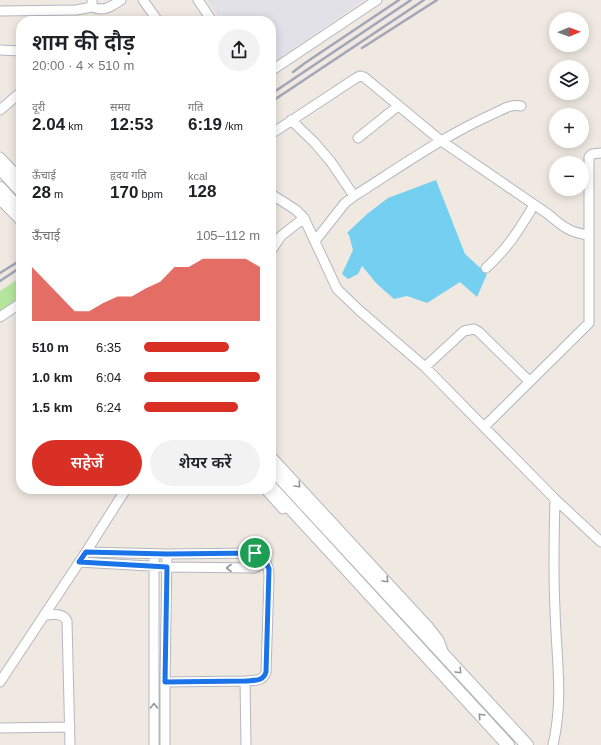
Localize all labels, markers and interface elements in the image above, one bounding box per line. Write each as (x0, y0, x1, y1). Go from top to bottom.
north arrow (549, 12, 589, 52)
map controls (549, 12, 589, 196)
button: share (218, 29, 260, 71)
text: शाम की दौड़ (32, 30, 135, 55)
text: 20:00 · 4 × 510 m (32, 58, 134, 73)
button: layers (549, 60, 589, 100)
text: दूरी (32, 101, 45, 113)
text: समय (110, 101, 130, 113)
text: गति (188, 101, 203, 113)
button: + (549, 108, 589, 148)
text: 2.04 (32, 115, 65, 134)
text: 12:53 (110, 115, 153, 134)
text: 6:19 (188, 115, 222, 134)
text: km (65, 120, 83, 132)
text: /km (222, 120, 243, 132)
button: − (549, 156, 589, 196)
text: ऊँचाई (32, 169, 56, 181)
text: हृदय गति (110, 169, 147, 181)
text: kcal (188, 170, 208, 182)
text: 128 (188, 182, 216, 201)
text: 28 (32, 183, 51, 202)
text: 170 (110, 183, 138, 202)
text: m (51, 188, 63, 200)
text: bpm (138, 188, 163, 200)
text: ऊँचाई (32, 228, 60, 243)
text: 105–112 m (196, 228, 260, 243)
text: 510 m (32, 340, 69, 355)
text: 6:35 (96, 340, 121, 355)
text: 1.0 km (32, 370, 72, 385)
text: 6:04 (96, 370, 121, 385)
text: 1.5 km (32, 400, 72, 415)
text: 6:24 (96, 400, 121, 415)
button: सहेजें (32, 440, 142, 486)
button: शेयर करें (150, 440, 260, 486)
one-way arrow (293, 480, 300, 488)
pin (238, 536, 272, 570)
icon: arrive (244, 542, 266, 564)
one-way arrow (226, 564, 232, 572)
one-way arrow (381, 575, 389, 583)
one-way arrow (454, 666, 462, 674)
one-way arrow (150, 703, 158, 709)
one-way arrow (479, 714, 486, 721)

